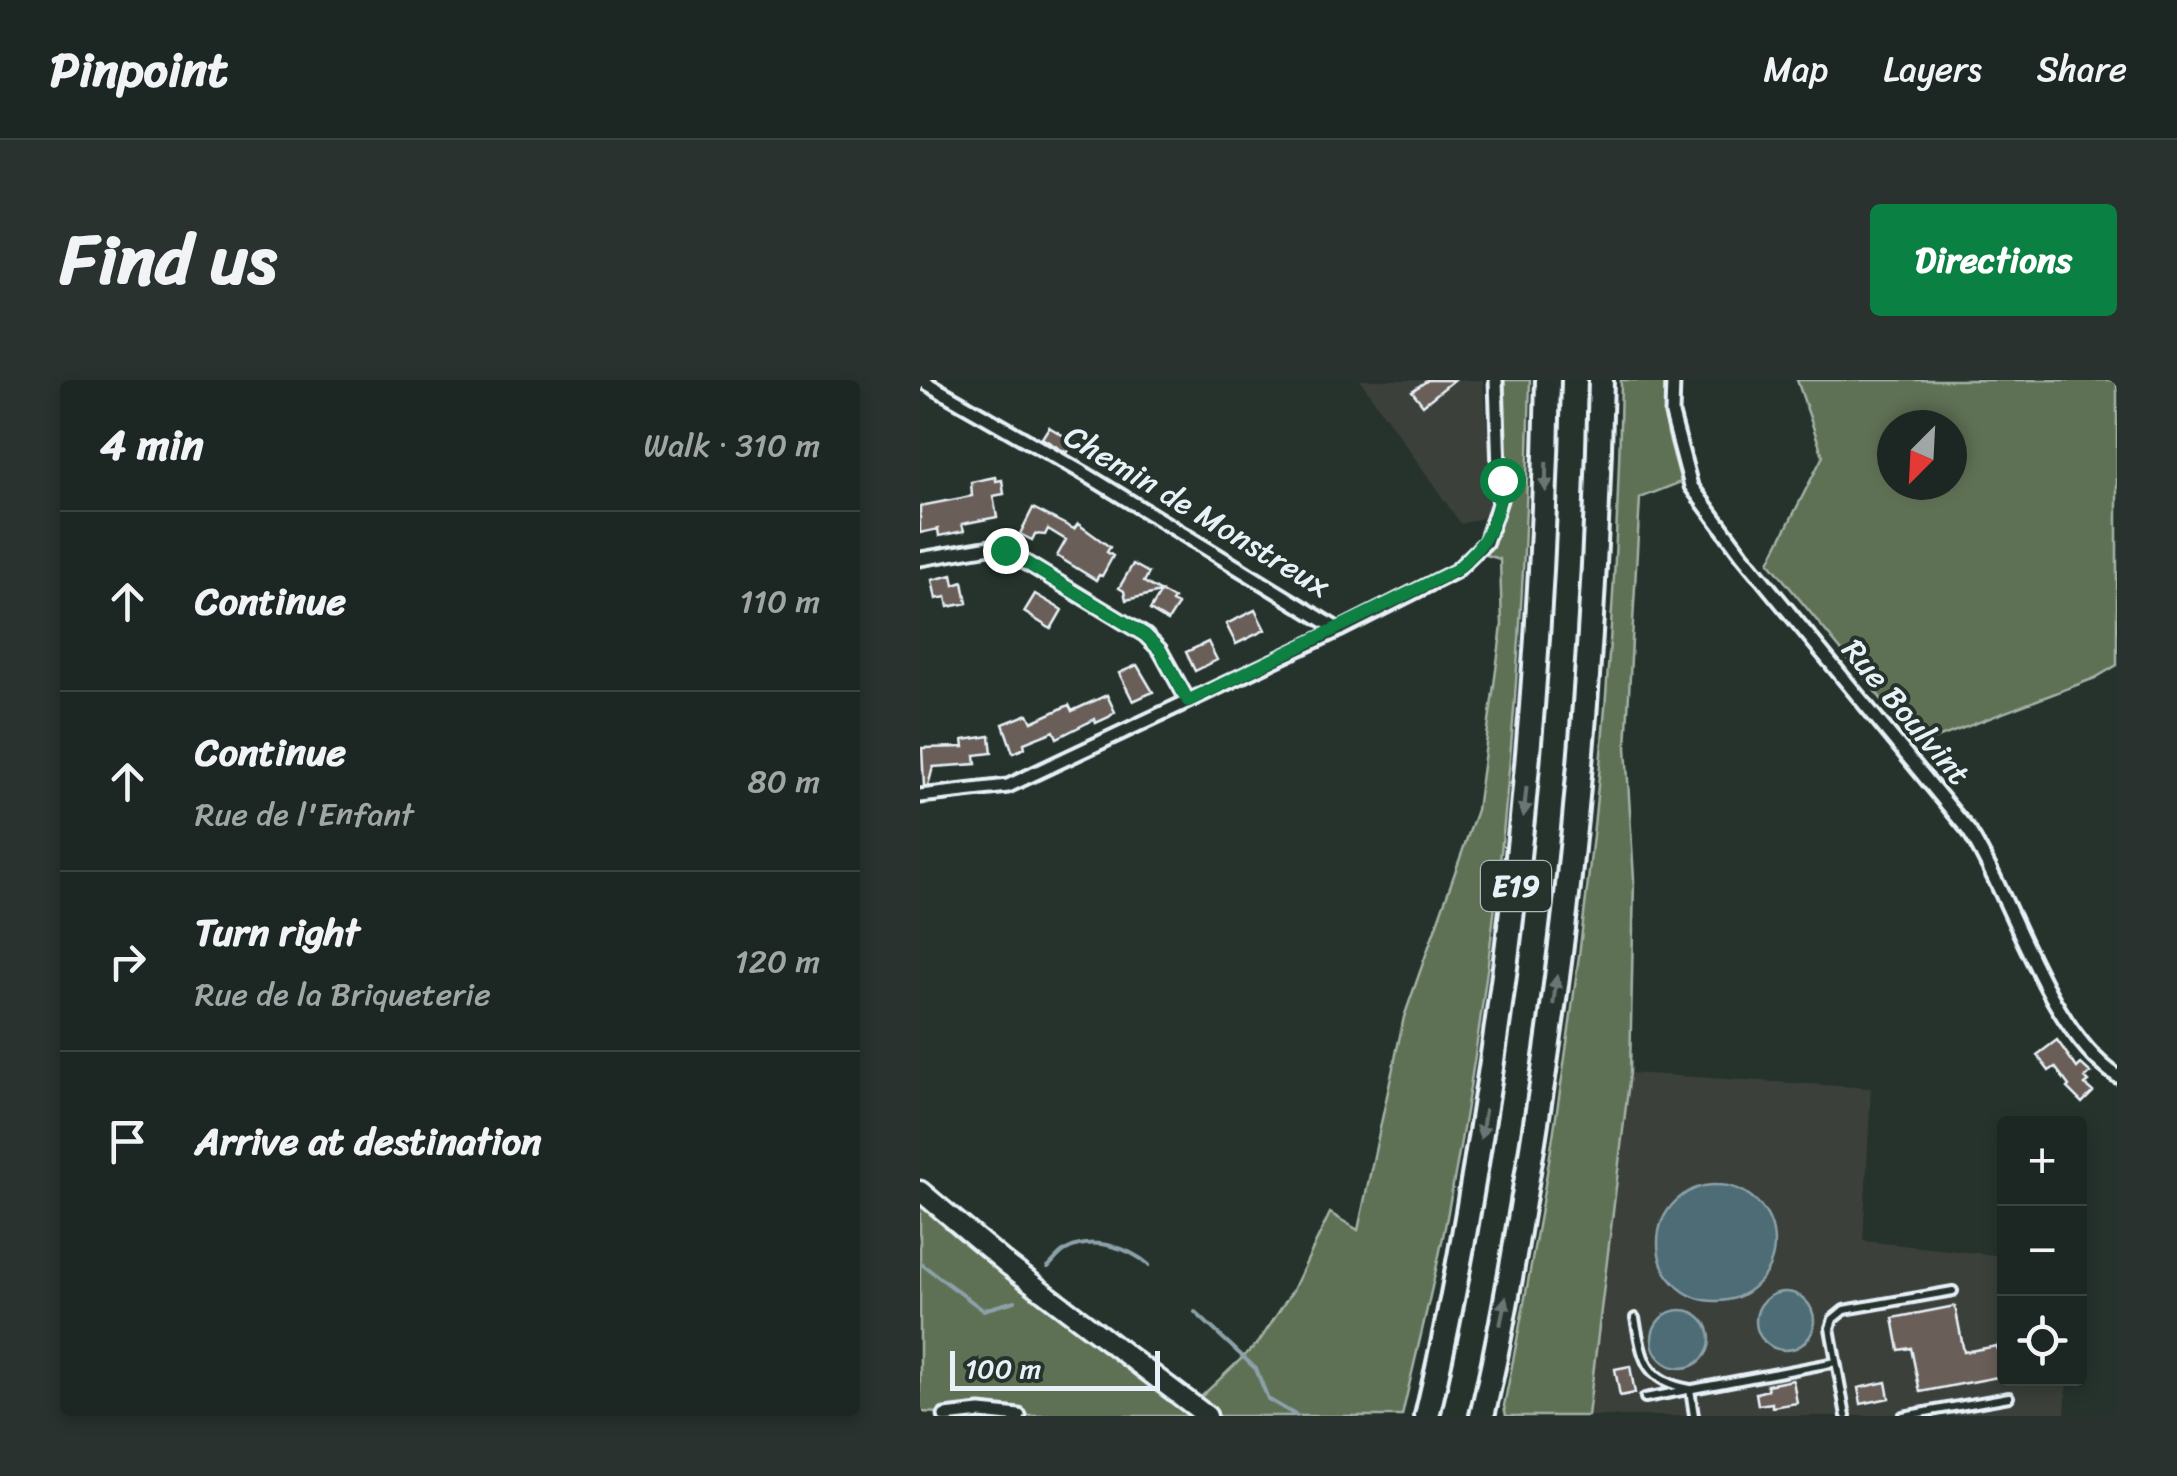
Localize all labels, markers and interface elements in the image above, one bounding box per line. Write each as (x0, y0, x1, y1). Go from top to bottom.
text: Pinpoint (50, 27, 228, 112)
text: Map (1764, 38, 1828, 100)
text: Layers (1883, 38, 1982, 100)
text: Share (2037, 38, 2127, 100)
text: Find us (60, 198, 277, 322)
button: Directions (1870, 204, 2117, 316)
text: 4 min (100, 408, 204, 482)
street label: Chemin de Monstreux (1053, 409, 1342, 614)
north arrow (1877, 410, 1967, 500)
text: Walk · 310 m (644, 417, 820, 474)
route start (1480, 458, 1526, 504)
one-way arrow (1538, 462, 1554, 494)
route end (983, 528, 1029, 574)
text: Continue (195, 568, 346, 635)
text: 110 m (739, 573, 820, 630)
icon: ahead (100, 574, 155, 629)
street label: Rue Boulvint (1827, 625, 1985, 799)
text: Continue (195, 719, 346, 786)
text: 80 m (748, 753, 820, 810)
icon: ahead (100, 754, 155, 809)
text: Rue de l'Enfant (195, 786, 414, 843)
one-way arrow (1517, 786, 1533, 818)
road number: E19 (1481, 861, 1551, 911)
text: Turn right (195, 899, 360, 966)
text: 120 m (735, 933, 820, 990)
icon: right (100, 934, 155, 989)
text: Rue de la Briqueterie (195, 966, 491, 1023)
one-way arrow (1548, 974, 1564, 1006)
text: Arrive at destination (195, 1108, 542, 1175)
one-way arrow (1474, 1109, 1490, 1140)
icon: arrive (100, 1114, 155, 1169)
map controls (1997, 1116, 2087, 1386)
button: + (1997, 1116, 2087, 1206)
button: − (1997, 1206, 2087, 1296)
one-way arrow (1495, 1295, 1511, 1326)
button: locate (1997, 1296, 2087, 1386)
text: 100 m (965, 1344, 1041, 1393)
scale bar (950, 1346, 1160, 1390)

